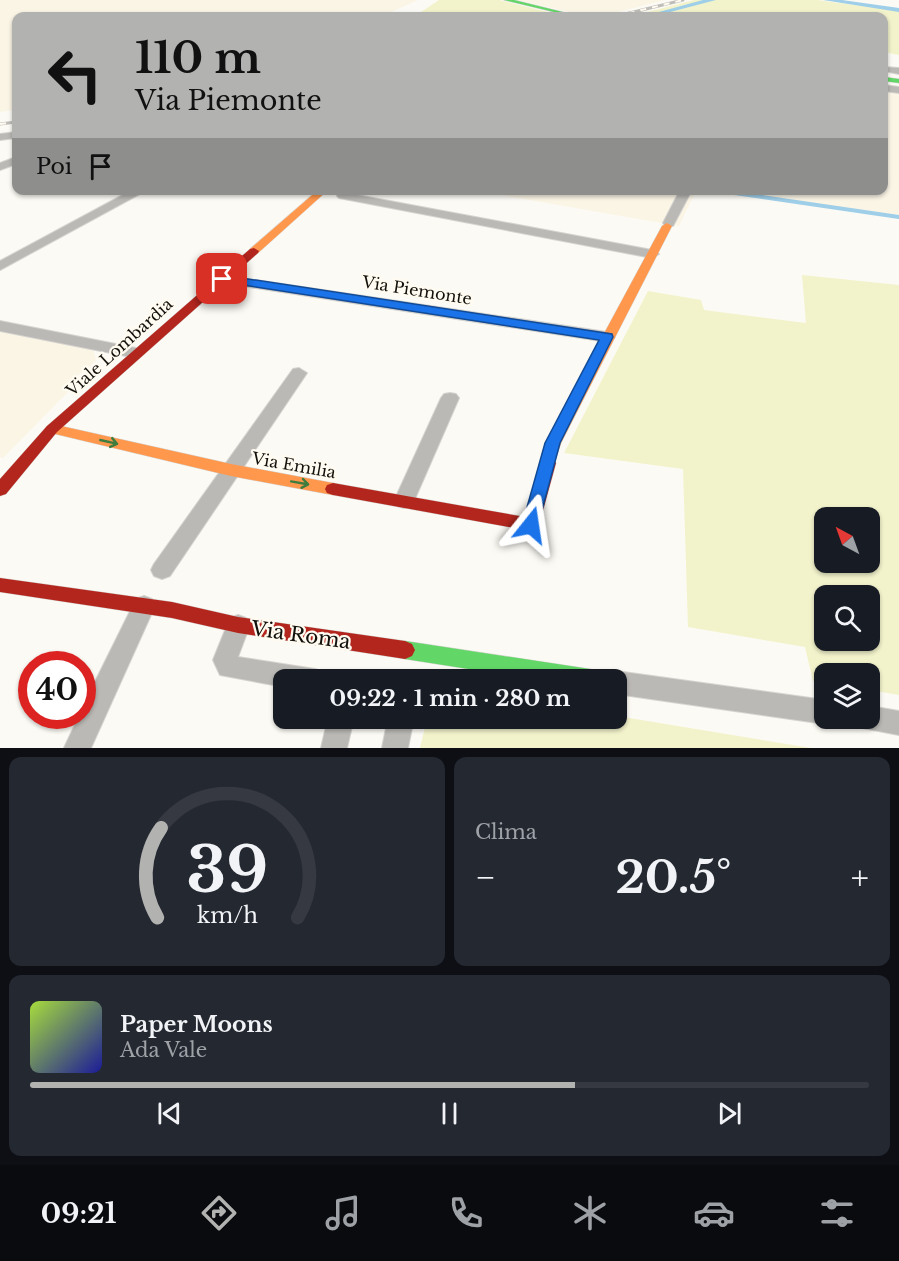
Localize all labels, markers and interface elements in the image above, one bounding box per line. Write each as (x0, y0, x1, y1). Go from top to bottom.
text: 110 m (135, 32, 261, 84)
icon: left (36, 36, 114, 114)
text: Via Piemonte (135, 84, 322, 117)
icon: arrive (84, 150, 117, 183)
text: Poi (36, 153, 72, 180)
pin (196, 253, 247, 304)
icon: arrive (205, 262, 238, 295)
street label: Via Piemonte (360, 271, 473, 309)
street label: Viale Lombardia (61, 294, 177, 401)
one-way arrow (100, 437, 119, 449)
street label: Via Emilia (249, 448, 338, 482)
one-way arrow (290, 477, 309, 488)
position arrow (499, 493, 563, 557)
north arrow (814, 507, 880, 573)
map controls (814, 507, 880, 729)
button: search (814, 585, 880, 651)
street label: Via Roma (249, 616, 353, 654)
speed limit sign: 40 (18, 651, 96, 729)
button: layers (814, 663, 880, 729)
text: 09:22 · 1 min · 280 m (330, 685, 570, 712)
text: Clima (475, 820, 537, 844)
text: 39 (186, 831, 268, 909)
text: 20.5° (615, 849, 731, 905)
text: − (475, 857, 496, 898)
text: + (851, 857, 869, 898)
text: km/h (197, 903, 258, 930)
text: Paper Moons (120, 1011, 273, 1038)
text: Ada Vale (120, 1038, 207, 1062)
icon: previous (153, 1097, 186, 1130)
icon: pause (433, 1097, 466, 1130)
icon: next (713, 1097, 746, 1130)
icon: directions (198, 1192, 240, 1234)
icon: music (322, 1192, 364, 1234)
icon: phone (445, 1192, 487, 1234)
icon: climate (569, 1192, 611, 1234)
icon: car (693, 1192, 735, 1234)
icon: filters (816, 1192, 858, 1234)
text: 09:21 (41, 1197, 116, 1230)

